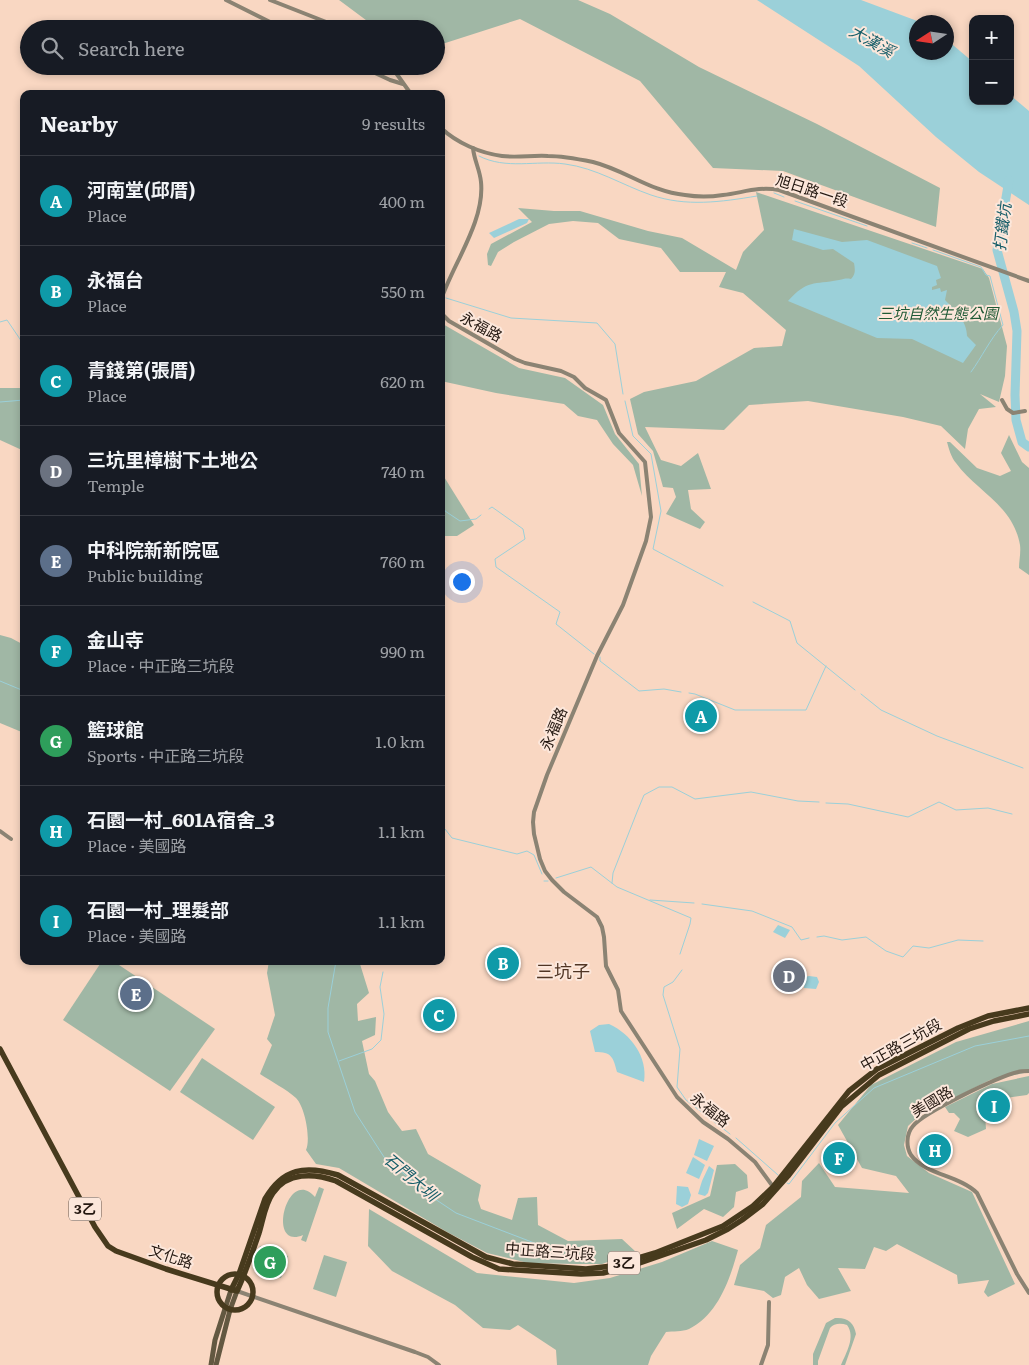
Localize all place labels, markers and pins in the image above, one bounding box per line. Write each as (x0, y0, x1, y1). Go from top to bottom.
pin: A (685, 697, 717, 735)
pin: B (487, 944, 519, 982)
pin: D (773, 957, 805, 995)
pin: E (120, 975, 152, 1013)
pin: C (423, 996, 455, 1034)
pin: I (978, 1087, 1010, 1125)
pin: H (919, 1131, 951, 1169)
pin: F (823, 1139, 855, 1177)
pin: G (254, 1243, 286, 1281)

